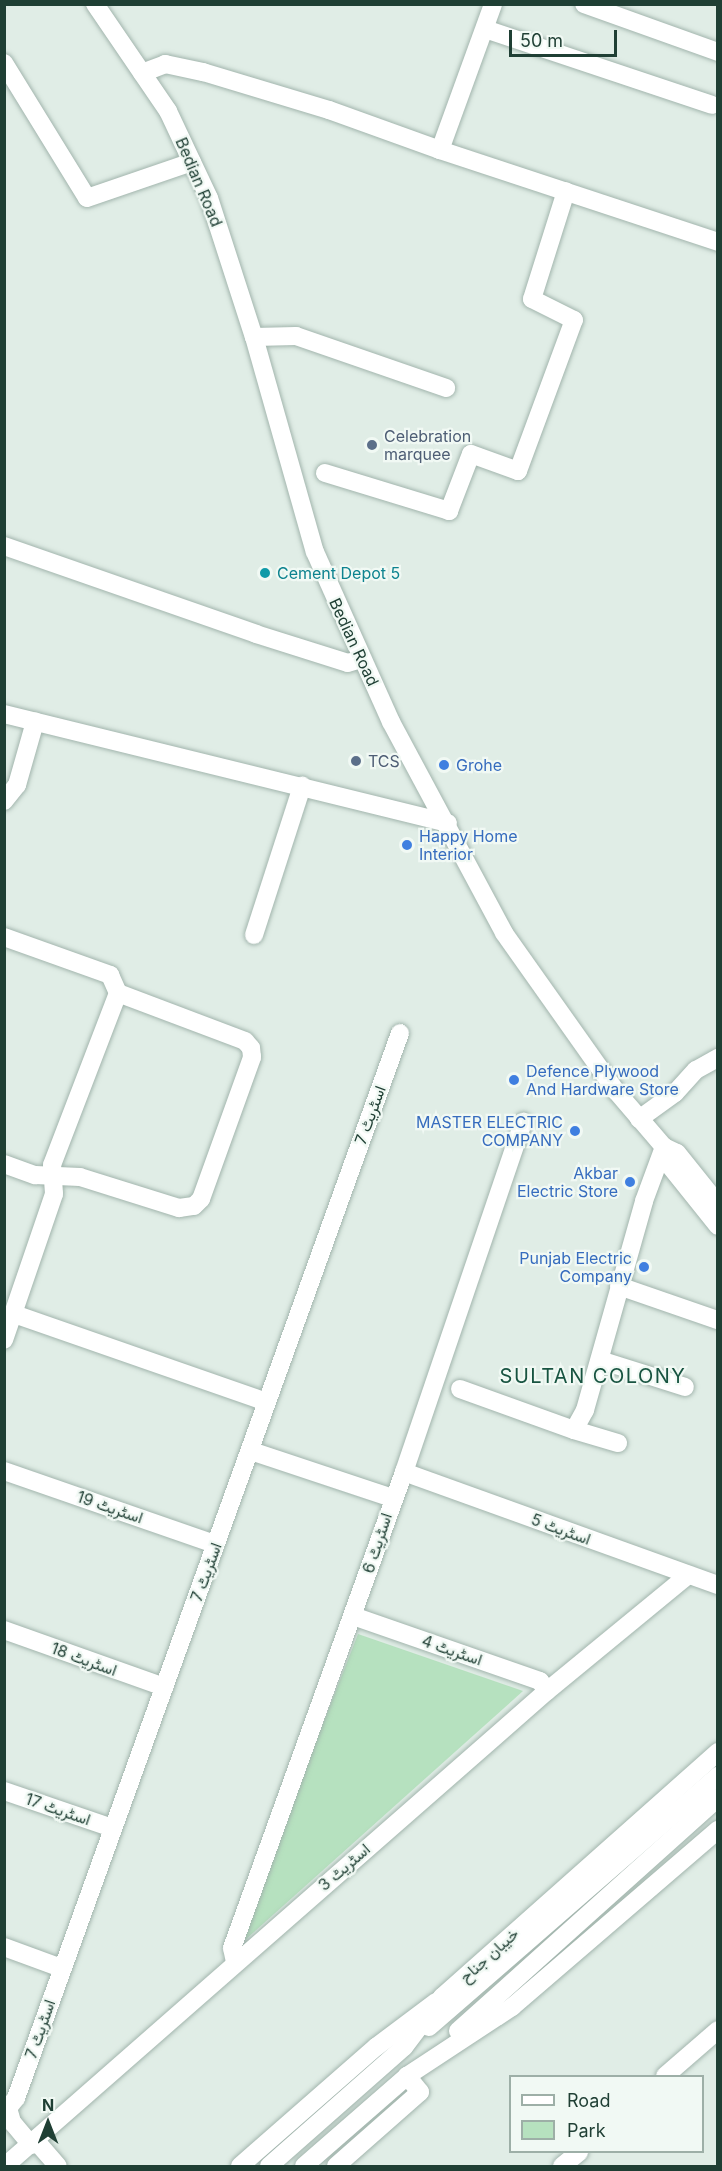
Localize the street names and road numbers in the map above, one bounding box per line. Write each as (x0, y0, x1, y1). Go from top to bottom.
street label: Bedian Road (172, 135, 226, 229)
street label: Bedian Road (325, 595, 383, 689)
street label: اسٹریٹ 7 (350, 1083, 390, 1147)
street label: اسٹریٹ 19 (74, 1487, 146, 1527)
street label: اسٹریٹ 5 (529, 1509, 593, 1549)
street label: اسٹریٹ 6 (358, 1510, 396, 1576)
street label: اسٹریٹ 7 (186, 1540, 226, 1604)
street label: اسٹریٹ 4 (419, 1631, 485, 1669)
street label: اسٹریٹ 18 (48, 1638, 120, 1680)
street label: اسٹریٹ 17 (23, 1789, 93, 1829)
street label: اسٹریٹ 3 (314, 1839, 374, 1895)
street label: خیبان جناح (456, 1924, 522, 1986)
street label: اسٹریٹ 7 (21, 1997, 59, 2061)

